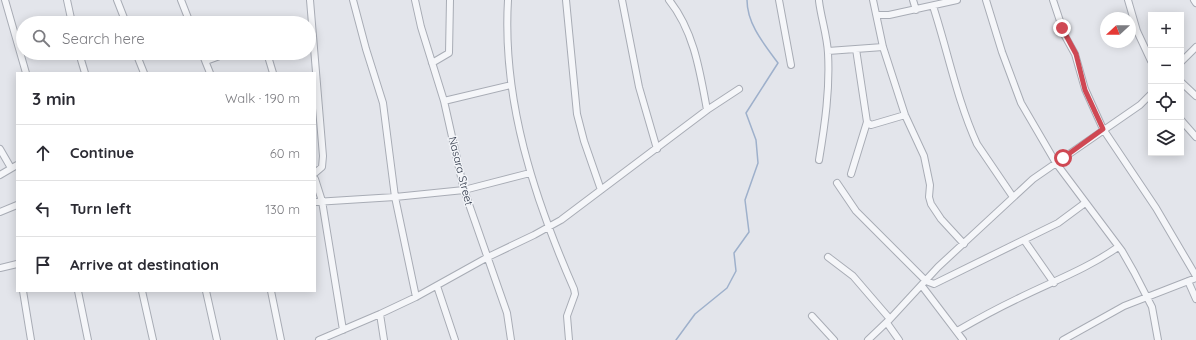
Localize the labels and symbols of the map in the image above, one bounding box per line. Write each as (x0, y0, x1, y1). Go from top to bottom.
north arrow (1100, 12, 1136, 48)
route end (1053, 19, 1071, 37)
street label: Nasara Street (446, 135, 476, 207)
route start (1054, 149, 1072, 167)

